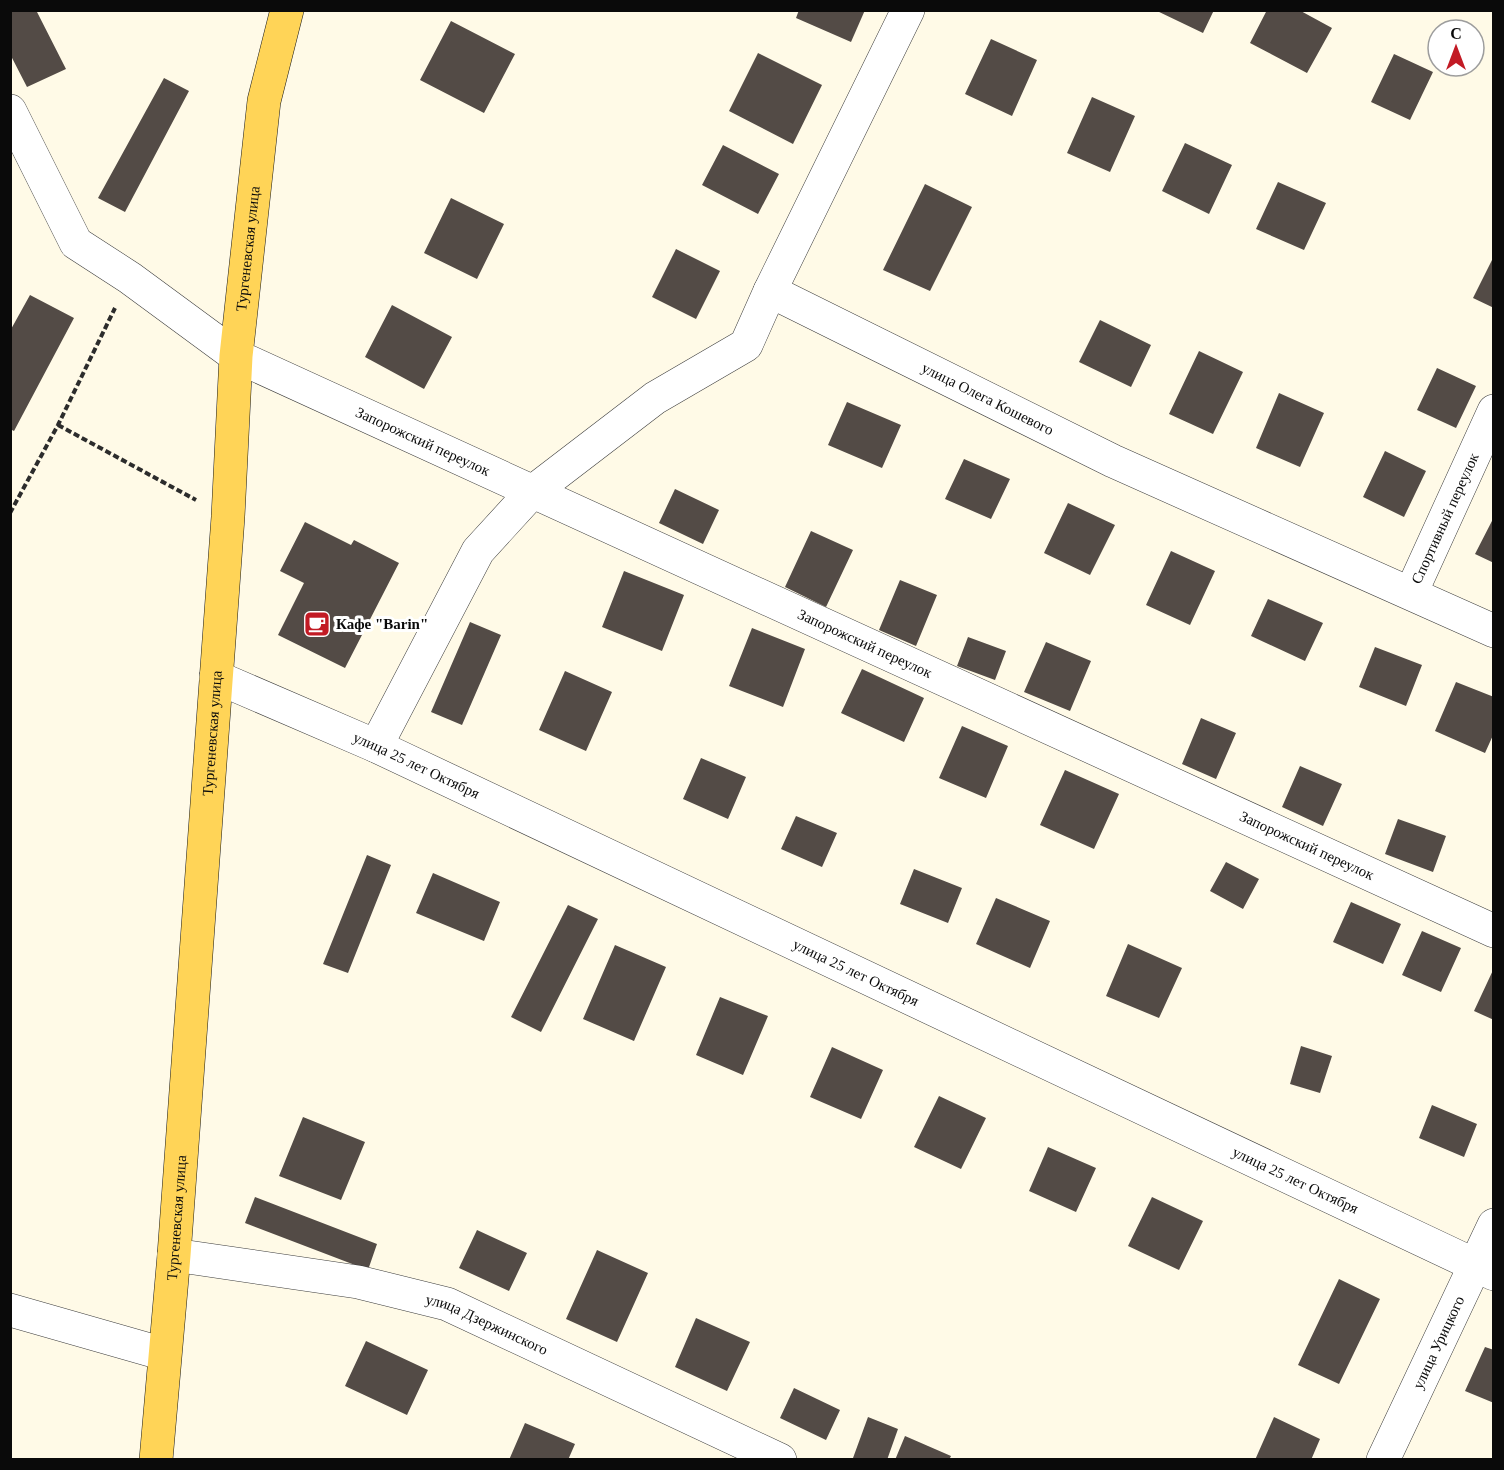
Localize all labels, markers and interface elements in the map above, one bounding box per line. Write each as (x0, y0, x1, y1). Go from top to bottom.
north arrow (1426, 18, 1486, 78)
text: С (1450, 25, 1462, 42)
street label: Тургеневская улица (233, 185, 263, 312)
street label: улица Олега Кошевого (919, 359, 1056, 438)
street label: Запорожский переулок (353, 404, 493, 479)
street label: Спортивный переулок (1408, 450, 1482, 586)
street label: Запорожский переулок (795, 606, 935, 681)
cafe icon: Кафе "Barin" (302, 609, 332, 639)
place label: Кафе "Barin" (336, 616, 428, 632)
street label: Тургеневская улица (200, 669, 225, 797)
street label: улица 25 лет Октября (351, 729, 482, 802)
street label: Запорожский переулок (1237, 808, 1377, 883)
street label: улица 25 лет Октября (790, 936, 922, 1009)
street label: улица 25 лет Октября (1230, 1144, 1361, 1217)
street label: Тургеневская улица (164, 1154, 189, 1281)
street label: улица Дзержинского (424, 1291, 550, 1358)
street label: улица Урицкого (1410, 1293, 1467, 1392)

